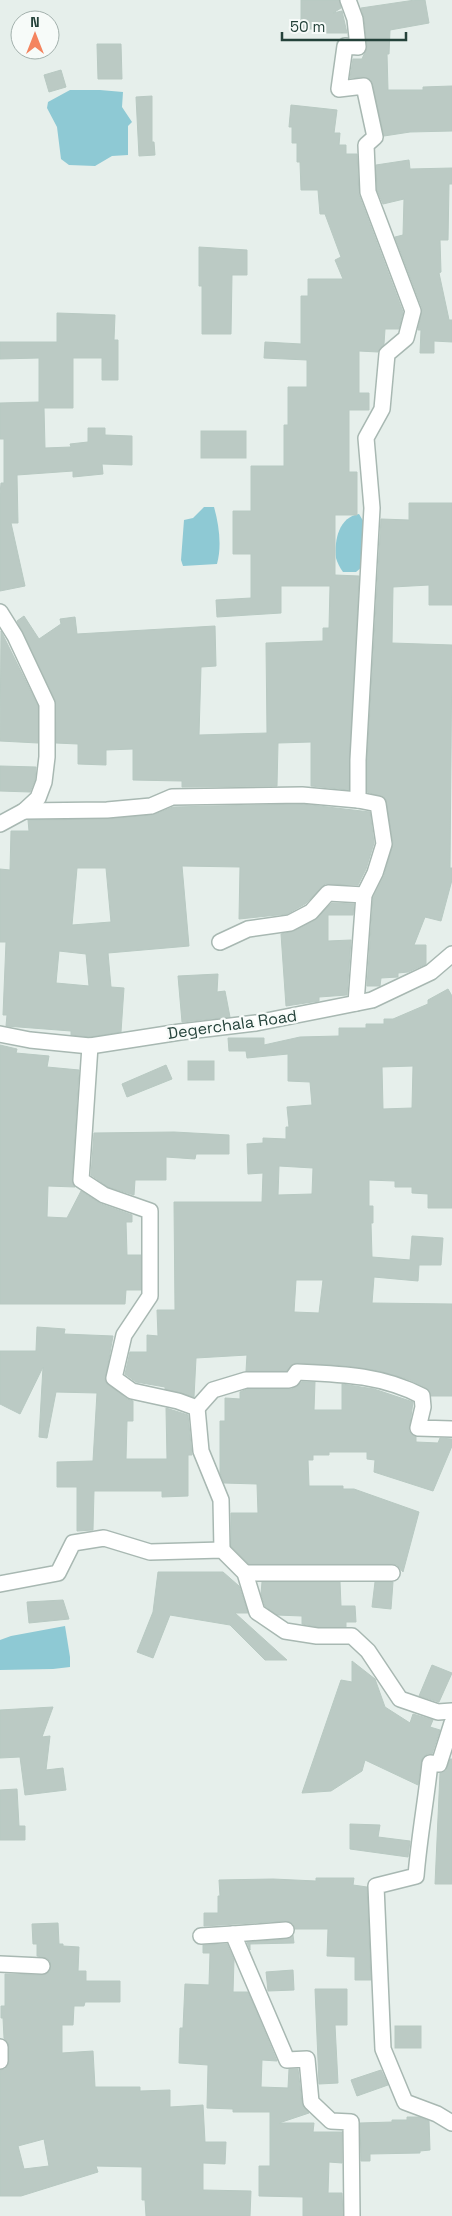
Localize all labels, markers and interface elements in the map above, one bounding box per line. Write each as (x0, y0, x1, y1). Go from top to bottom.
north arrow (10, 10, 60, 60)
scale bar (282, 10, 406, 42)
text: N (30, 13, 40, 31)
text: 50 m (290, 17, 325, 36)
street label: Degerchala Road (166, 1005, 298, 1044)

